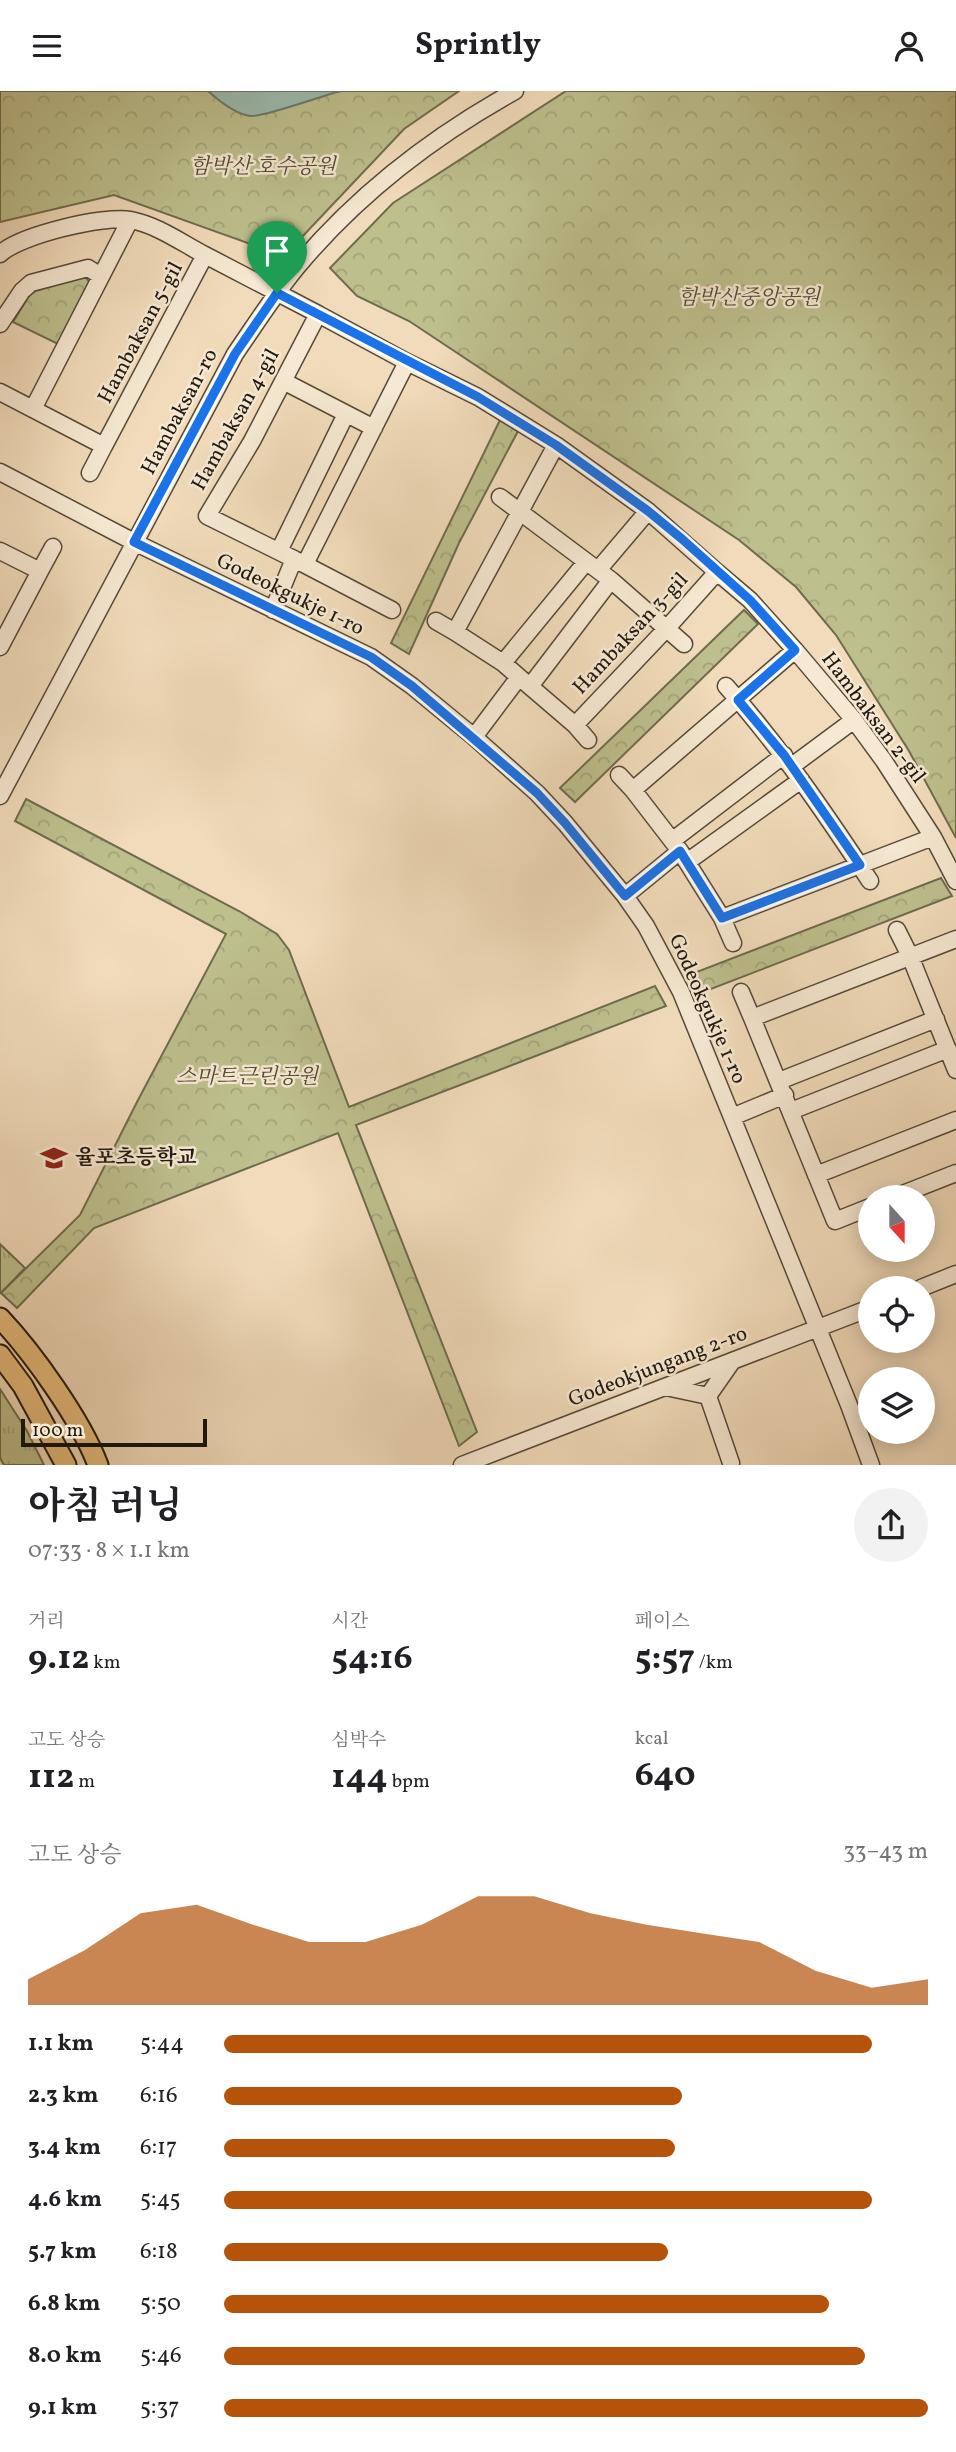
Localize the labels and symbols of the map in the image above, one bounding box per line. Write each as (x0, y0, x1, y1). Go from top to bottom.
park label: 함박산 호수공원 (190, 153, 338, 182)
pin (247, 221, 307, 293)
street label: Hambaksan 5-gil (91, 257, 191, 409)
park label: 함박산중앙공원 (678, 284, 822, 313)
street label: Hambaksan-ro (135, 344, 225, 480)
street label: Hambaksan 4-gil (185, 344, 287, 496)
street label: Godeokgukje 1-ro (211, 547, 369, 643)
street label: Hambaksan 3-gil (567, 567, 695, 701)
street label: Hambaksan 2-gil (814, 646, 932, 790)
street label: Godeokgukje 1-ro (661, 929, 753, 1089)
park label: 스마트근린공원 (176, 1063, 320, 1092)
school or university icon: 율포초등학교 (39, 1143, 69, 1173)
place label: 율포초등학교 (75, 1144, 197, 1173)
north arrow (858, 1185, 934, 1262)
street label: Godeokjungang 2-ro (564, 1319, 752, 1415)
scale bar (21, 1416, 206, 1448)

